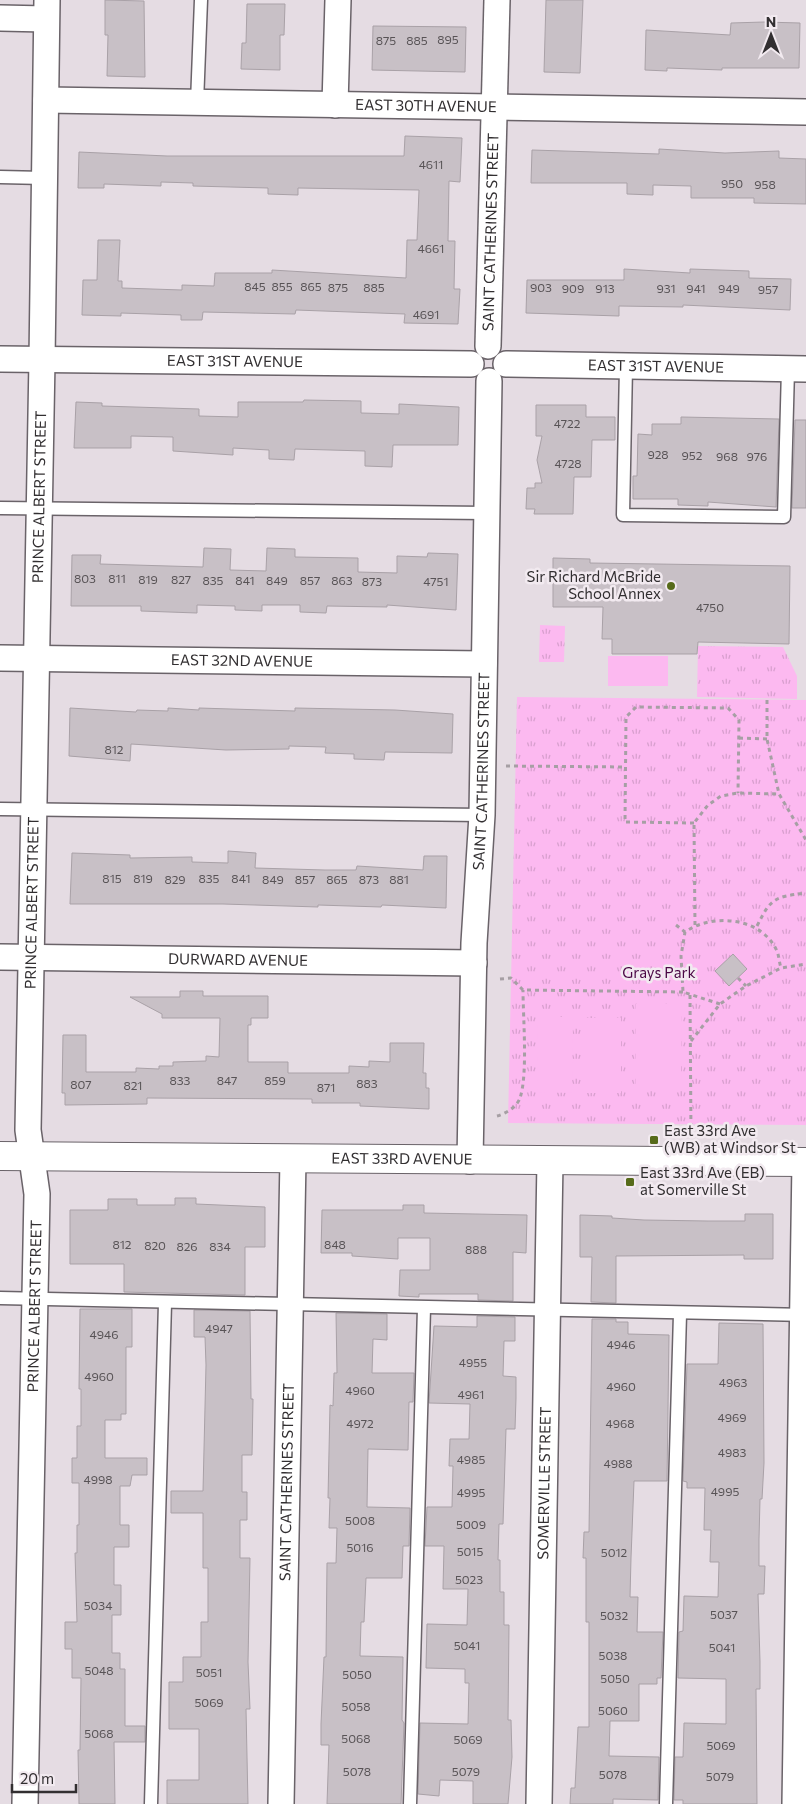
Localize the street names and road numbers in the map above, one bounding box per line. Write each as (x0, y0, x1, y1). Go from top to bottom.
street label: EAST 30TH AVENUE (355, 95, 497, 115)
street label: SAINT CATHERINES STREET (478, 132, 502, 331)
street label: EAST 31ST AVENUE (167, 351, 303, 370)
street label: EAST 31ST AVENUE (588, 355, 724, 376)
street label: PRINCE ALBERT STREET (28, 410, 49, 583)
street label: EAST 32ND AVENUE (171, 650, 313, 670)
street label: SAINT CATHERINES STREET (469, 672, 492, 871)
street label: PRINCE ALBERT STREET (21, 816, 42, 989)
street label: DURWARD AVENUE (168, 949, 308, 969)
street label: EAST 33RD AVENUE (331, 1148, 473, 1168)
street label: PRINCE ALBERT STREET (23, 1219, 44, 1393)
street label: SAINT CATHERINES STREET (275, 1382, 297, 1581)
street label: SOMERVILLE STREET (533, 1406, 554, 1560)

